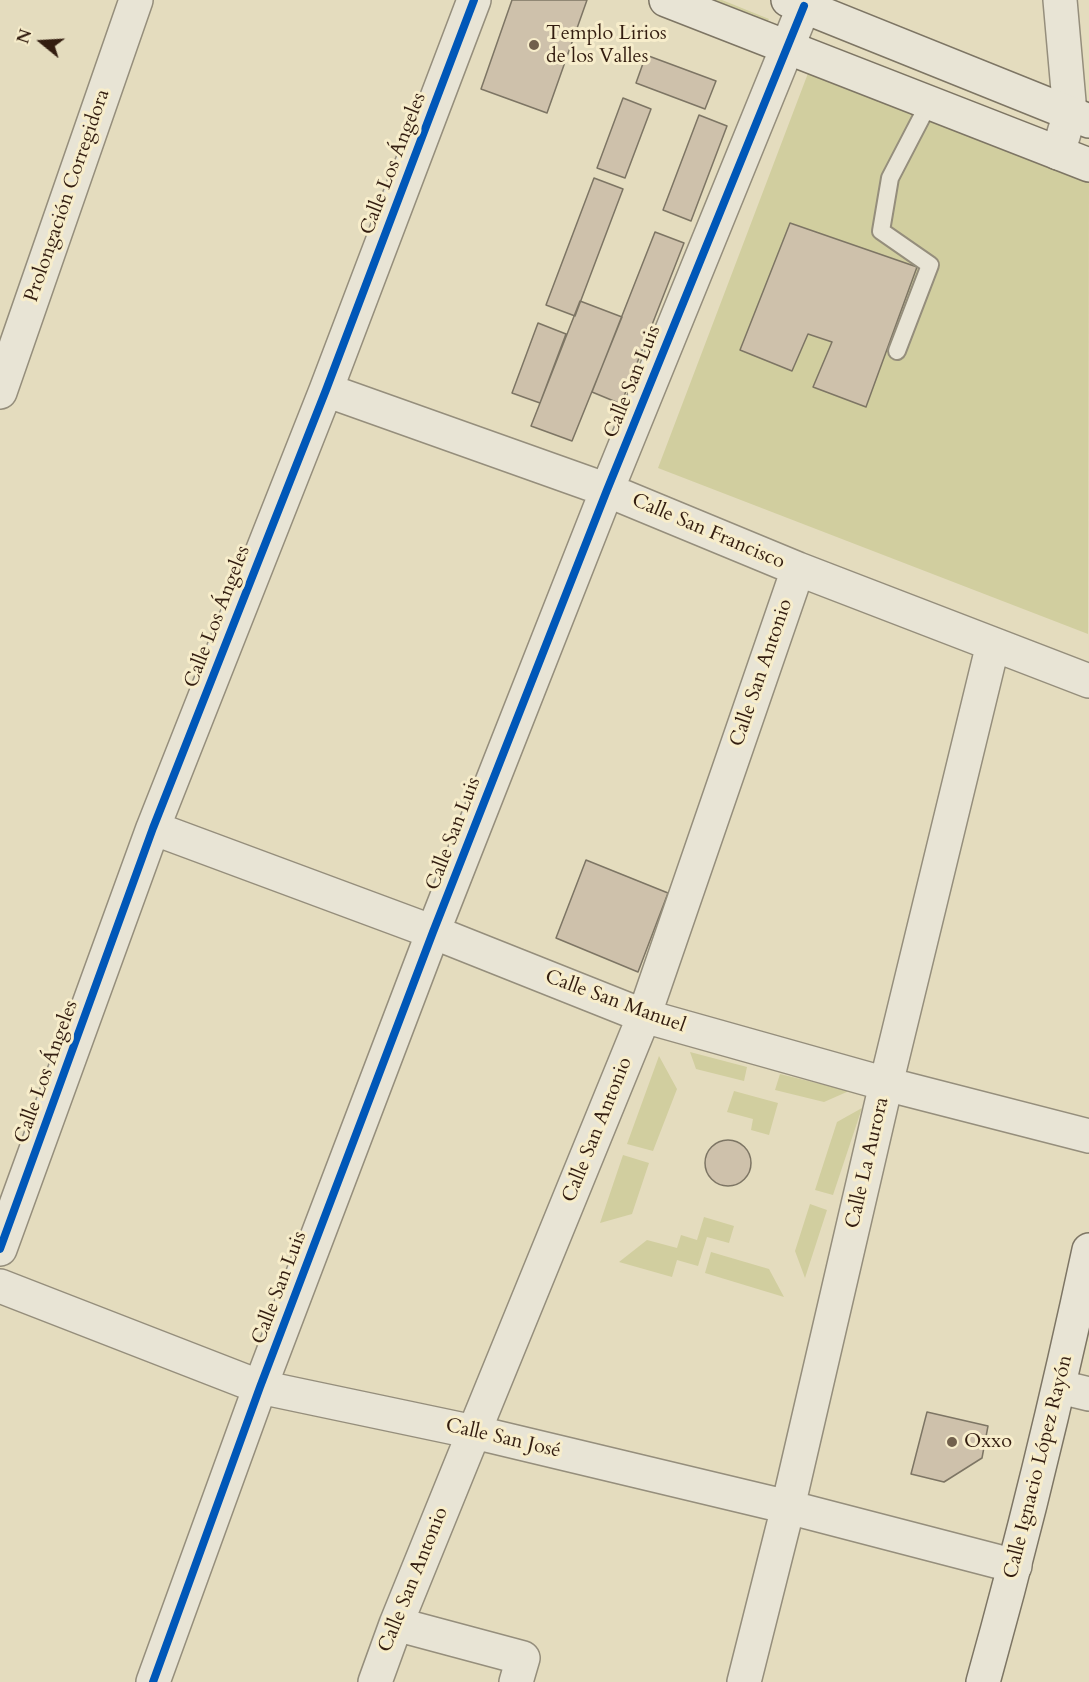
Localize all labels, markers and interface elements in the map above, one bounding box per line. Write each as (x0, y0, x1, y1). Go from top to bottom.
north arrow (12, 12, 72, 72)
place label: Templo Lirios de los Valles (546, 22, 667, 69)
text: N (12, 26, 37, 46)
marker: Templo Lirios de los Valles (527, 38, 541, 52)
street label: Prolongación Corregidora (20, 87, 116, 305)
street label: Calle Los Ángeles (356, 90, 432, 238)
street label: Calle San Luis (600, 322, 666, 442)
street label: Calle San Francisco (628, 489, 788, 575)
street label: Calle Los Ángeles (180, 543, 256, 691)
street label: Calle San Antonio (726, 596, 798, 750)
street label: Calle San Luis (421, 774, 487, 894)
street label: Calle San Manuel (541, 965, 689, 1039)
street label: Calle Los Ángeles (10, 997, 84, 1147)
street label: Calle San Antonio (558, 1054, 638, 1206)
street label: Calle La Aurora (841, 1095, 895, 1231)
street label: Calle San Luis (247, 1228, 313, 1348)
street label: Calle Ignacio López Rayón (1000, 1353, 1078, 1581)
street label: Calle San José (443, 1414, 563, 1464)
place label: Oxxo (964, 1430, 1012, 1454)
marker: Oxxo (945, 1435, 959, 1449)
street label: Calle San Antonio (374, 1504, 454, 1656)

